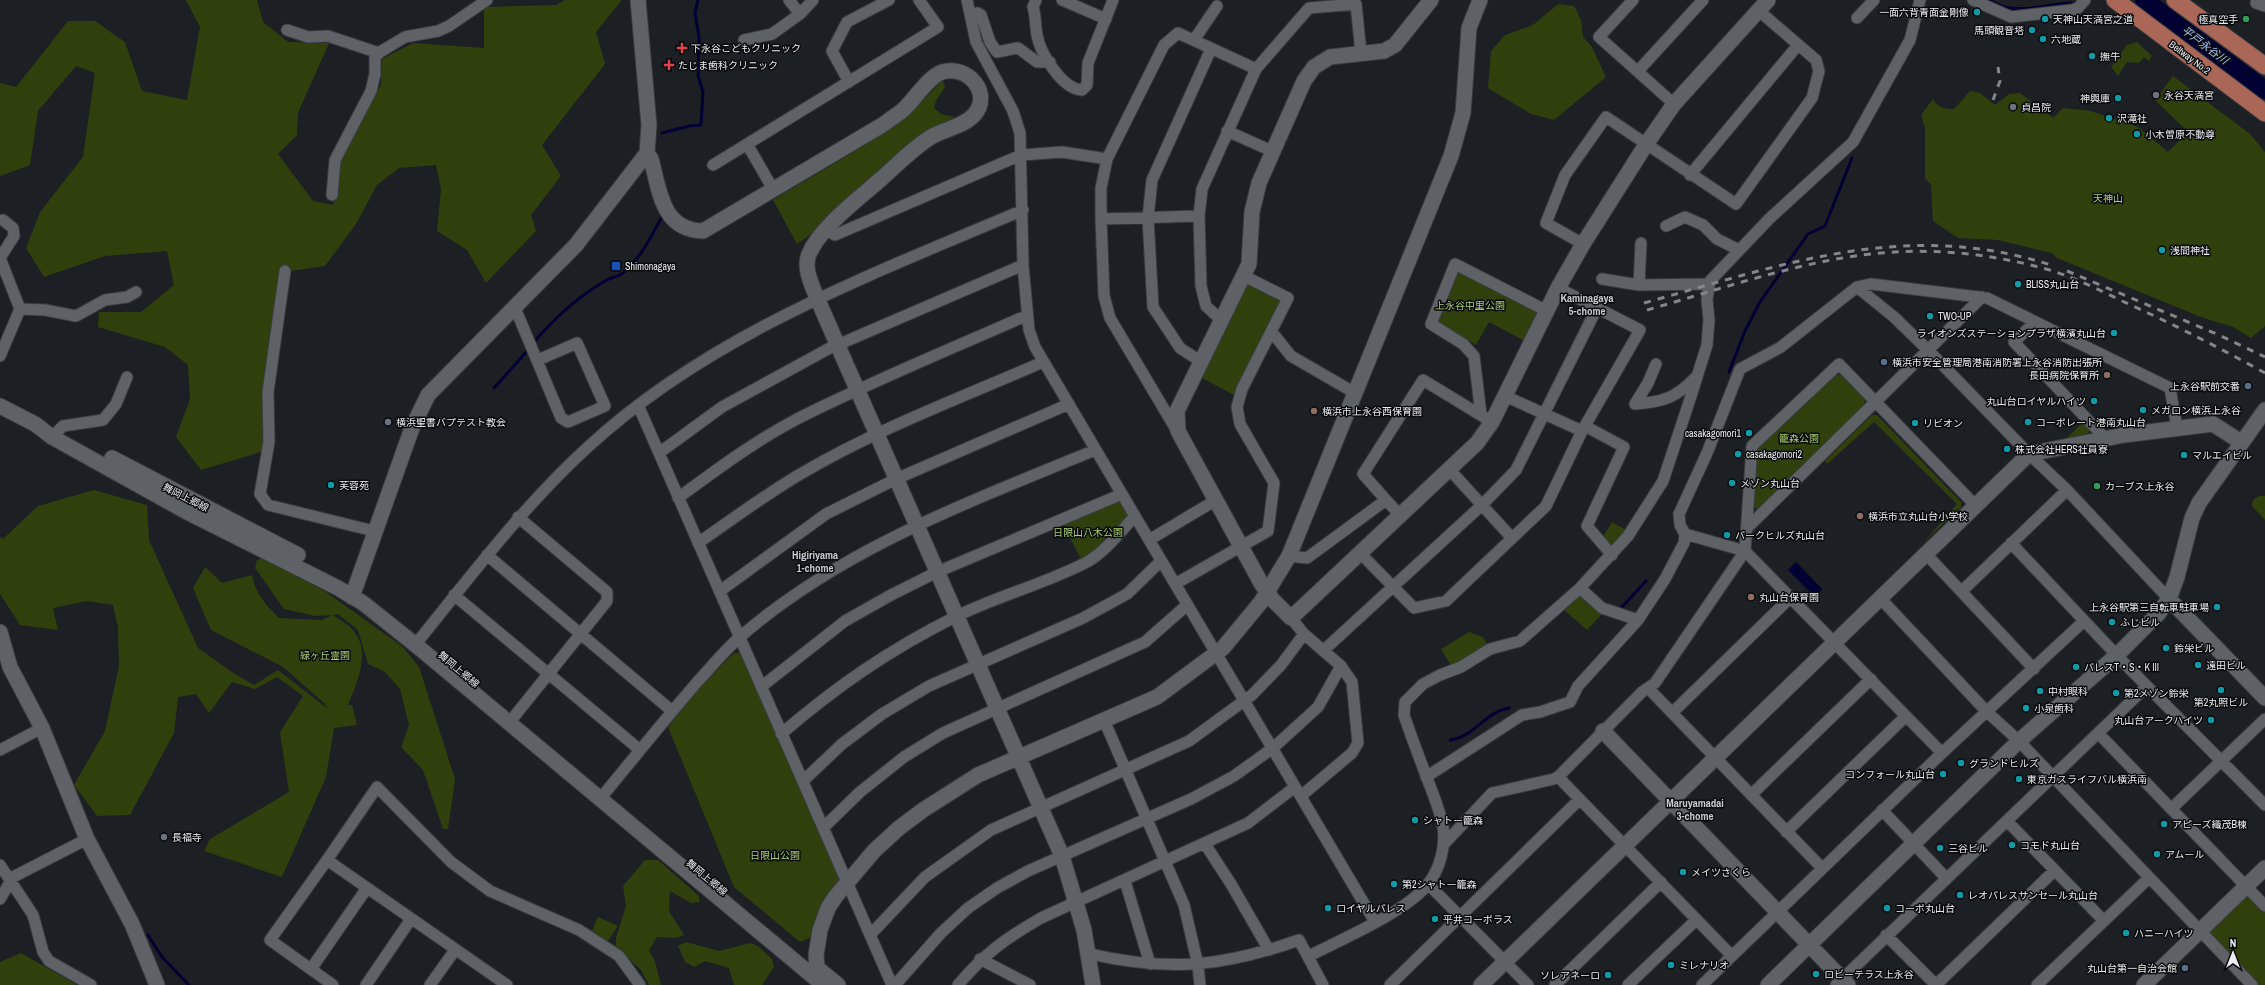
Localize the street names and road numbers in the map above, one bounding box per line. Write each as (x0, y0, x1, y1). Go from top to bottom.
street label: Beltway No.2 (2166, 38, 2213, 77)
street label: 舞岡上郷線 (161, 480, 211, 515)
street label: 舞岡上郷線 (435, 648, 482, 690)
street label: 舞岡上郷線 (683, 856, 730, 898)

